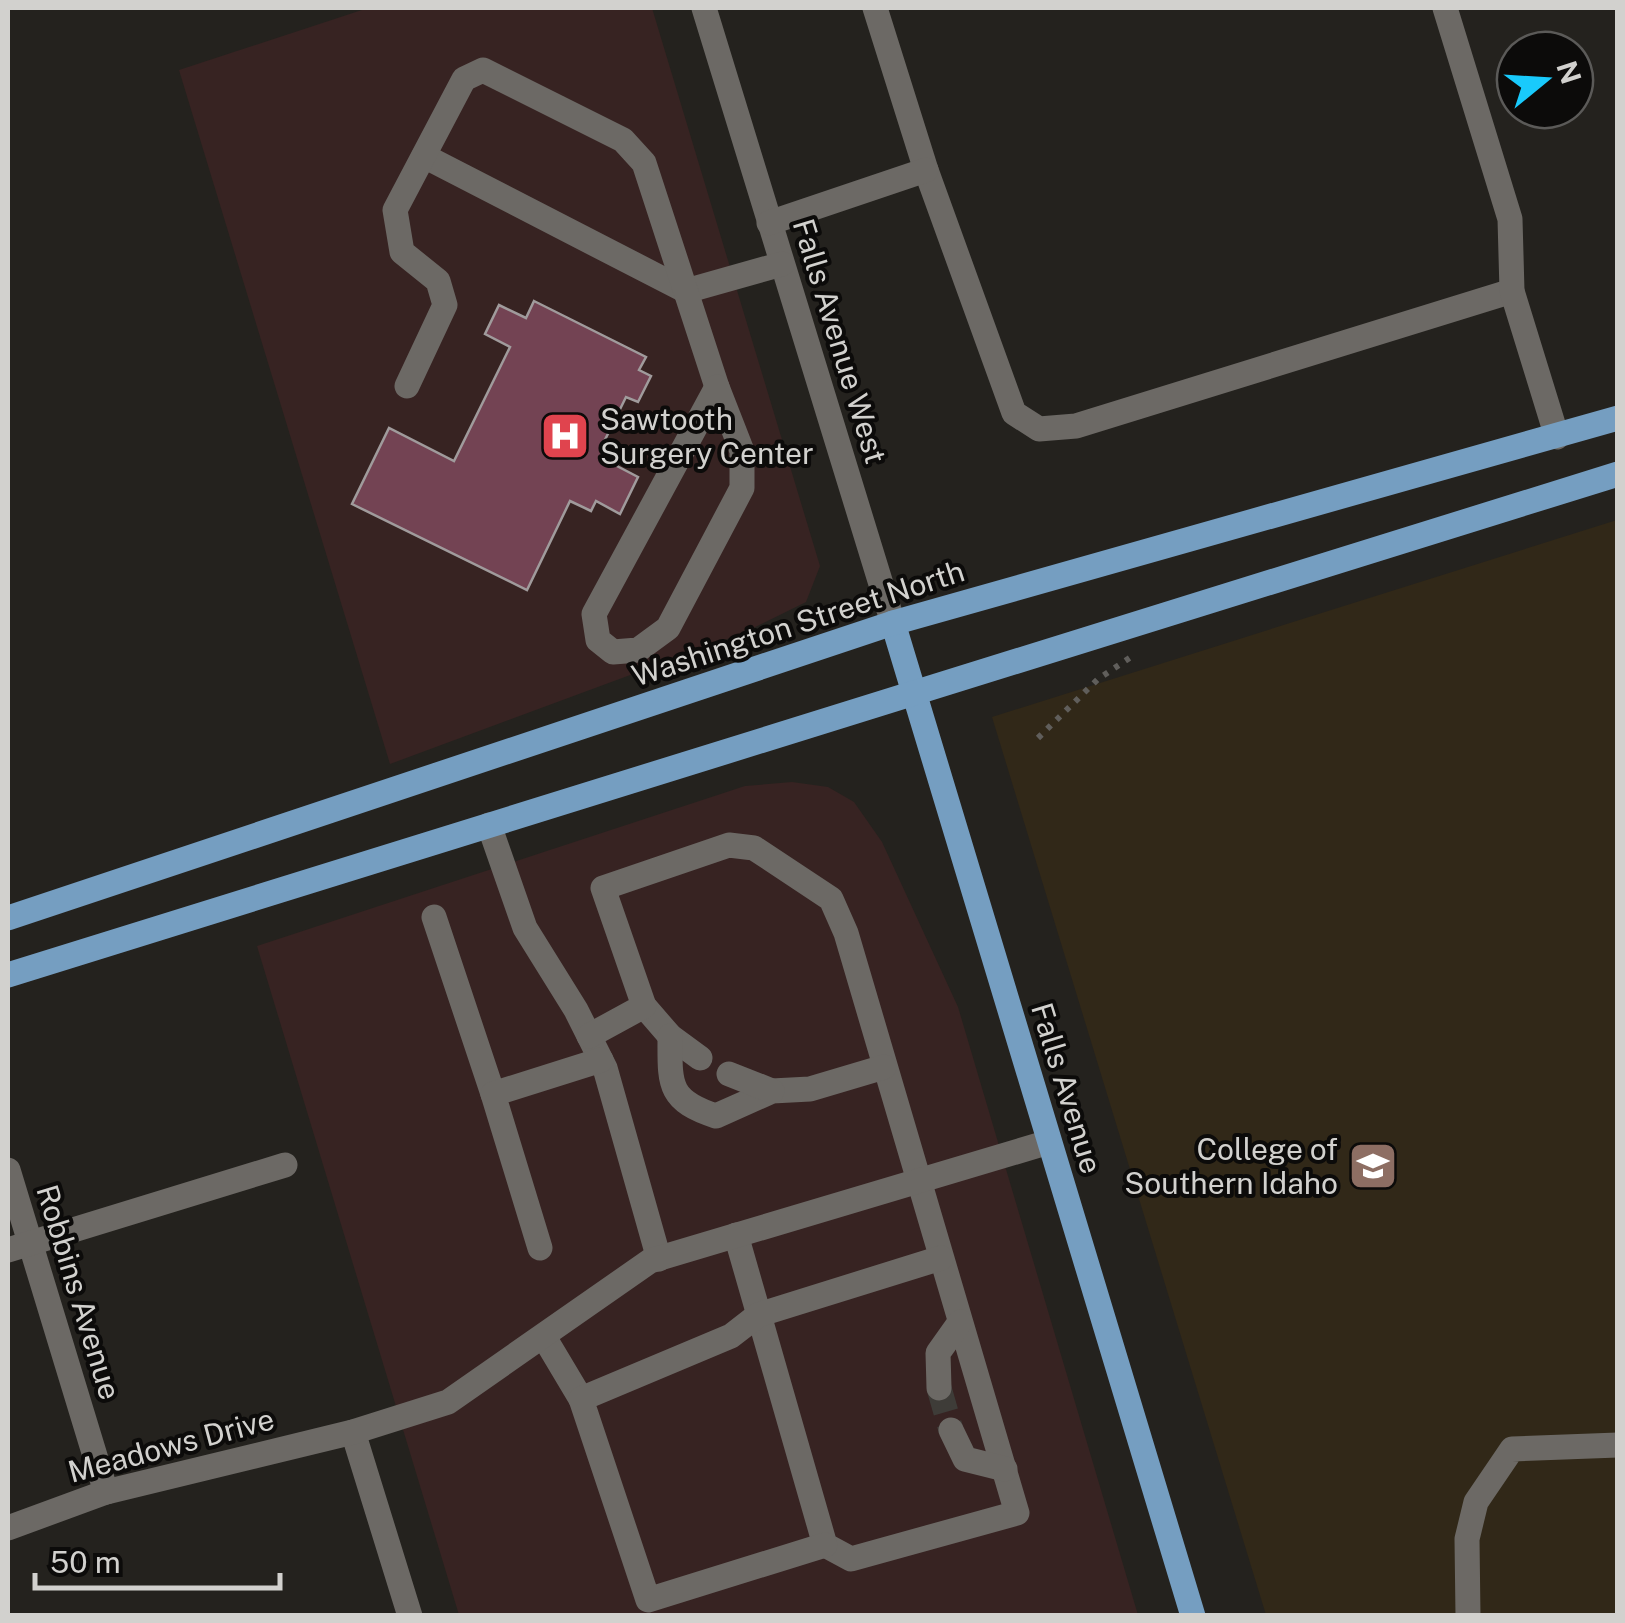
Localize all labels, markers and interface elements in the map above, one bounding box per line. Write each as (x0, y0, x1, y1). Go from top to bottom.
north arrow (1495, 30, 1595, 130)
text: N (1550, 57, 1588, 88)
street label: Falls Avenue West (786, 214, 894, 468)
place label: Sawtooth Surgery Center (600, 401, 814, 471)
hospital icon: Sawtooth Surgery Center (539, 410, 591, 462)
street label: Washington Street North (627, 552, 969, 694)
street label: Falls Avenue (1024, 998, 1110, 1178)
place label: College of Southern Idaho (1124, 1131, 1338, 1201)
school or university icon: College of Southern Idaho (1347, 1140, 1399, 1192)
street label: Robbins Avenue (29, 1180, 129, 1404)
street label: Meadows Drive (64, 1400, 278, 1490)
scale bar (35, 1528, 280, 1590)
text: 50 m (50, 1544, 121, 1580)

